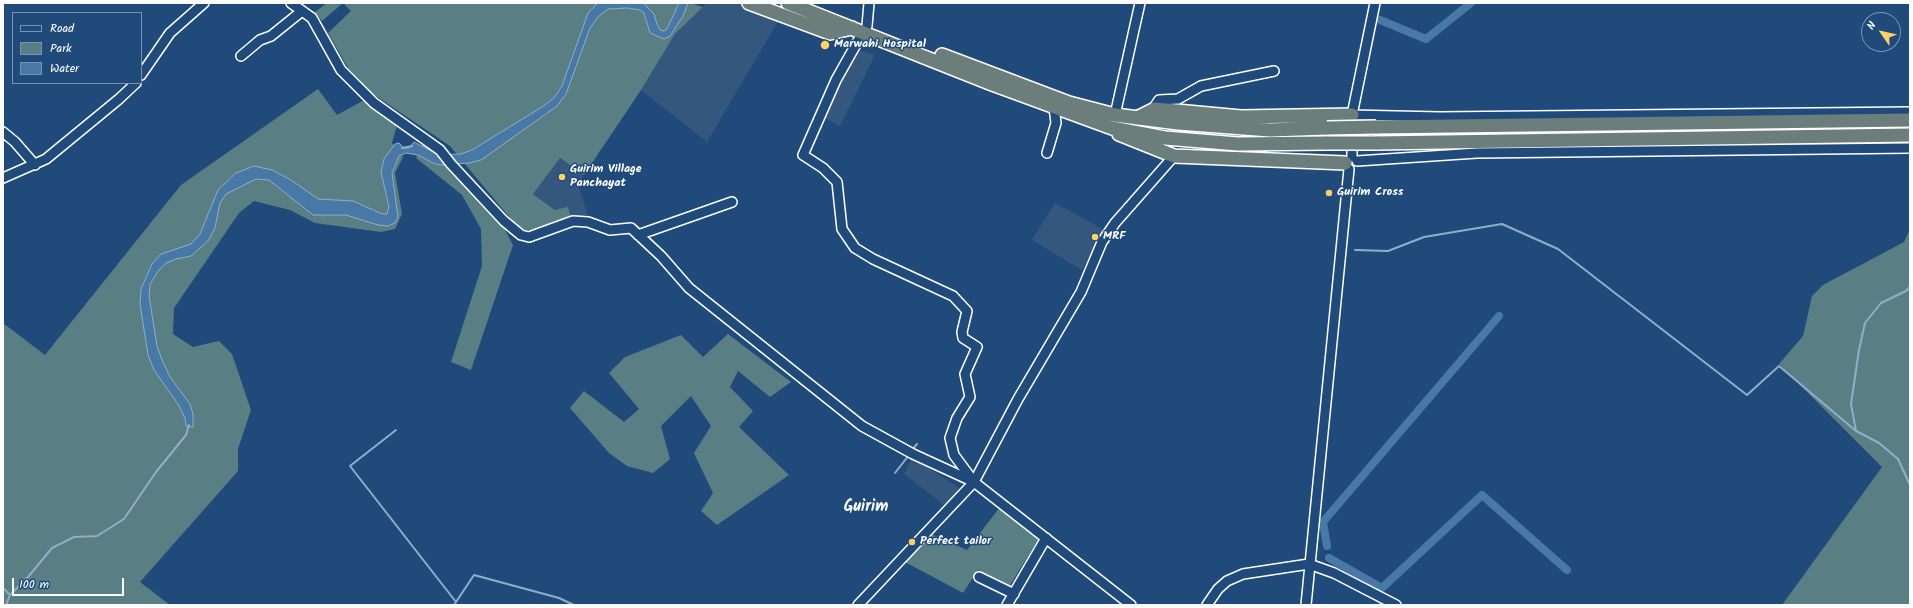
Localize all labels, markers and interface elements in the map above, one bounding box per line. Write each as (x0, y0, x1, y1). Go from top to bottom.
legend (12, 12, 142, 84)
north arrow (1861, 12, 1901, 52)
text: N (1862, 18, 1881, 34)
text: Road (50, 19, 74, 38)
place label: Marwahi Hospital (834, 38, 926, 52)
text: Park (50, 39, 72, 58)
marker: Marwahi Hospital (819, 39, 831, 51)
text: Water (50, 59, 79, 78)
place label: Guirim Village Panchayat (570, 163, 642, 191)
marker: Guirim Village Panchayat (557, 172, 567, 182)
place label: Guirim Cross (1337, 186, 1403, 200)
marker: Guirim Cross (1324, 188, 1334, 198)
place label: MRF (1103, 230, 1126, 244)
marker: MRF (1090, 232, 1100, 242)
district label: Guirim (844, 498, 888, 518)
place label: Perfect tailor (920, 535, 991, 549)
marker: Perfect tailor (907, 537, 917, 547)
scale bar (14, 570, 126, 596)
text: 100 m (19, 575, 49, 594)

